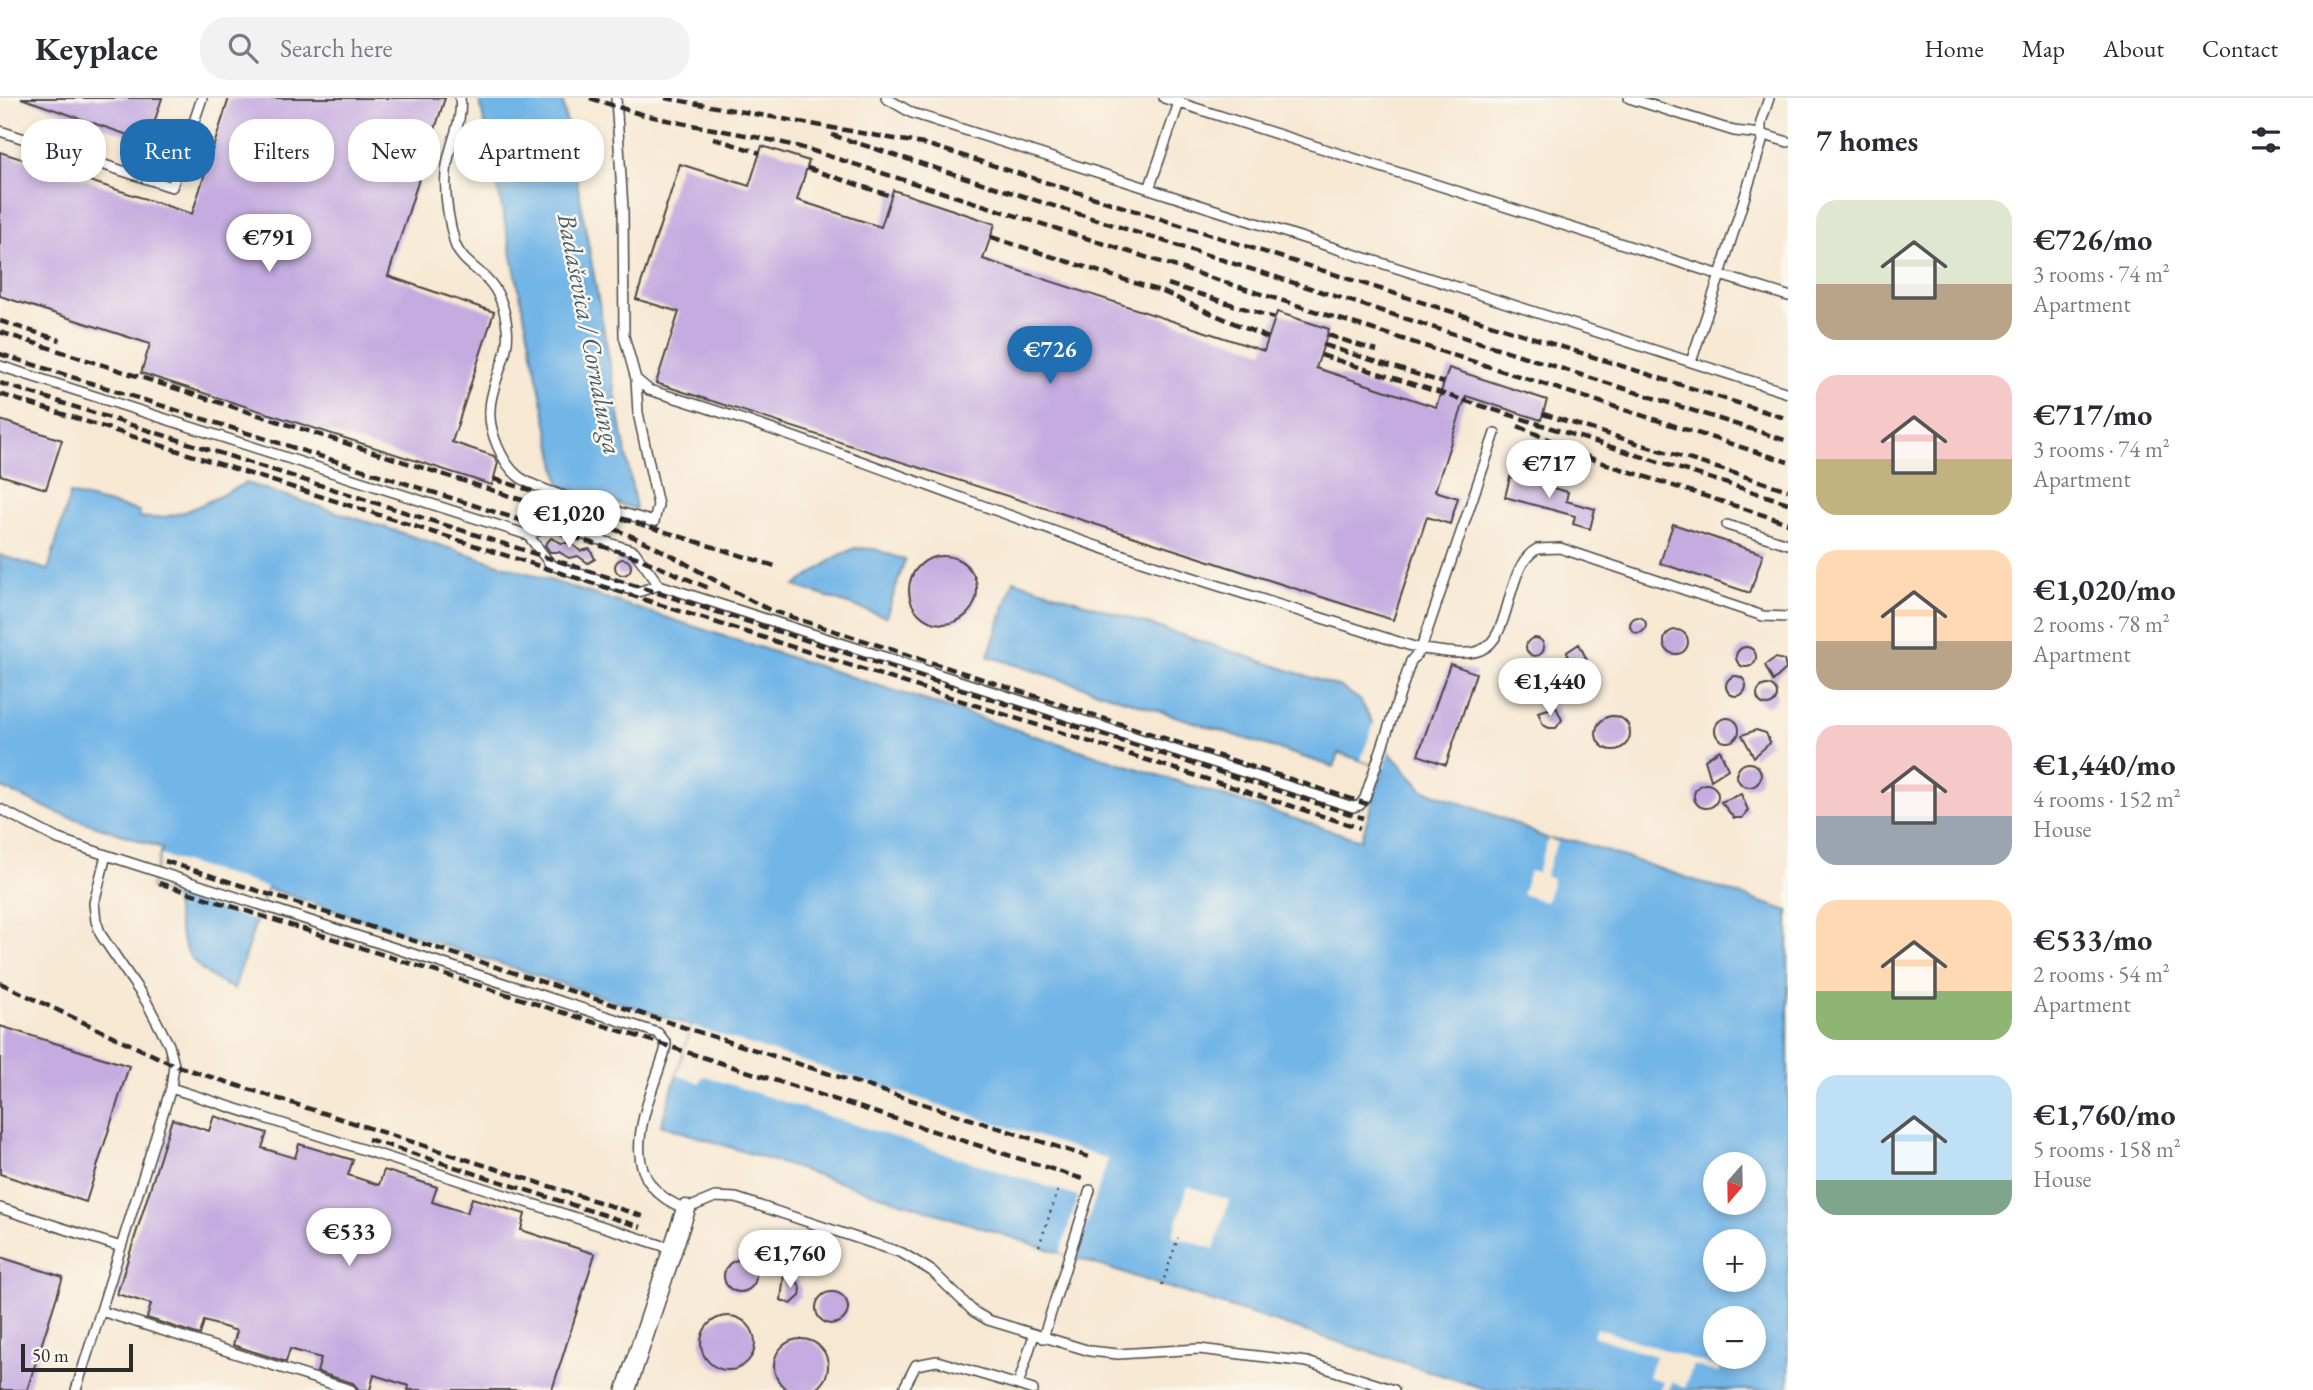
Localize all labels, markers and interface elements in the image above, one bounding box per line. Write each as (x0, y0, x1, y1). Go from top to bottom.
search box (200, 17, 690, 80)
text: Keyplace (35, 27, 158, 70)
icon: search (224, 29, 262, 67)
text: Search here (280, 31, 393, 65)
text: Home (1924, 33, 1984, 64)
text: Map (2022, 33, 2065, 64)
text: About (2103, 33, 2164, 64)
text: Contact (2202, 33, 2278, 64)
chip: Buy (21, 119, 106, 182)
chip: Rent (120, 119, 215, 182)
chip: Filters (229, 119, 334, 182)
chip: New (348, 119, 440, 182)
chip: Apartment (454, 119, 604, 182)
text: 7 homes (1816, 121, 1918, 160)
icon: filters (2247, 121, 2285, 159)
water label: Badaševica / Cornalunga (550, 209, 630, 458)
pin: €791 (228, 214, 310, 274)
text: €726/mo (2033, 220, 2152, 259)
text: €791 (242, 222, 296, 252)
icon: home (1872, 228, 1956, 312)
text: 3 rooms · 74 m² (2033, 259, 2170, 289)
text: Apartment (2033, 289, 2131, 319)
pin: €726 (1009, 327, 1091, 386)
text: €726 (1023, 334, 1077, 364)
text: €717/mo (2033, 395, 2152, 434)
icon: home (1872, 403, 1956, 487)
text: 3 rooms · 74 m² (2033, 434, 2170, 464)
pin: €717 (1508, 440, 1590, 500)
text: €717 (1522, 448, 1576, 478)
text: Apartment (2033, 464, 2131, 494)
pin: €1,020 (512, 490, 626, 550)
text: €1,020 (533, 498, 605, 528)
text: €1,020/mo (2033, 570, 2176, 609)
icon: home (1872, 578, 1956, 662)
text: 2 rooms · 78 m² (2033, 609, 2170, 639)
text: Apartment (2033, 639, 2131, 669)
pin: €1,440 (1493, 658, 1607, 718)
text: €1,440 (1514, 666, 1586, 696)
text: €1,440/mo (2033, 745, 2176, 784)
icon: home (1872, 753, 1956, 837)
text: 4 rooms · 152 m² (2033, 784, 2181, 814)
text: House (2033, 814, 2092, 844)
text: €533/mo (2033, 920, 2152, 959)
icon: home (1872, 928, 1956, 1012)
text: 2 rooms · 54 m² (2033, 959, 2170, 989)
text: Apartment (2033, 989, 2131, 1019)
text: €1,760/mo (2033, 1095, 2176, 1134)
icon: home (1872, 1103, 1956, 1187)
text: 5 rooms · 158 m² (2033, 1134, 2181, 1164)
north arrow (1703, 1152, 1766, 1214)
map controls (1703, 1152, 1766, 1369)
text: House (2033, 1164, 2092, 1194)
pin: €533 (308, 1208, 390, 1268)
text: €533 (322, 1216, 376, 1246)
button: + (1703, 1229, 1766, 1292)
pin: €1,760 (733, 1230, 847, 1290)
text: €1,760 (754, 1238, 826, 1268)
button: − (1703, 1306, 1766, 1369)
scale bar (21, 1341, 133, 1373)
text: 50 m (32, 1343, 69, 1368)

